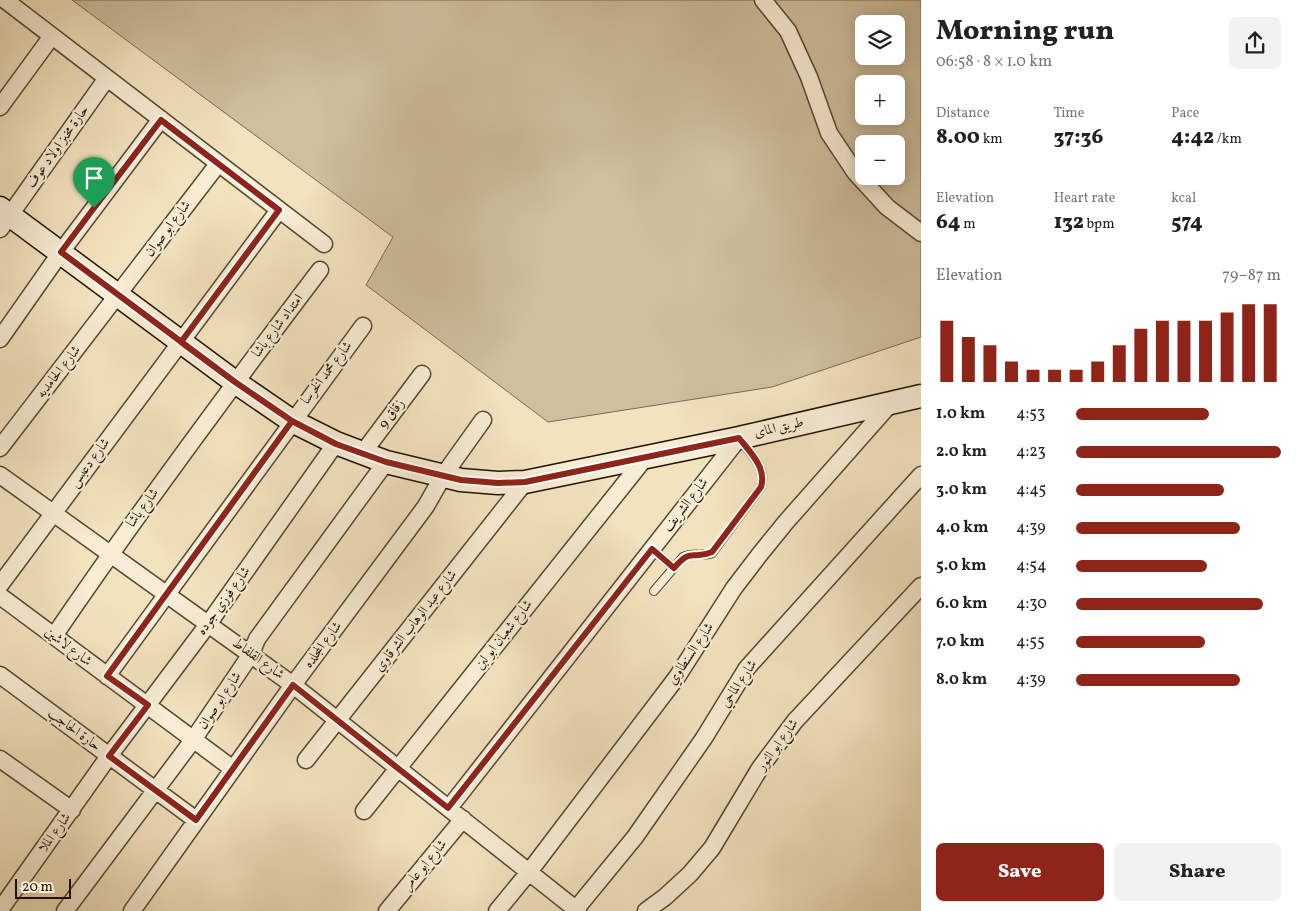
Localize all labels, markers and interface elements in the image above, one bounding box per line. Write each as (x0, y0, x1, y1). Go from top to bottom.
text: Morning run (936, 12, 1114, 51)
map controls (855, 15, 905, 185)
button: layers (855, 15, 905, 65)
button: share (1229, 17, 1281, 69)
text: 06:58 · 8 × 1.0 km (936, 51, 1052, 73)
button: + (855, 75, 905, 125)
street label: حارة مخبز اولاد عوف (22, 102, 94, 192)
text: Distance (936, 104, 990, 123)
text: Time (1054, 104, 1084, 123)
text: Pace (1171, 104, 1199, 123)
text: 8.00 (936, 123, 980, 152)
text: 37:36 (1054, 123, 1103, 152)
text: 4:42 (1171, 123, 1214, 152)
text: km (980, 130, 1003, 149)
text: /km (1214, 130, 1242, 149)
button: − (855, 135, 905, 185)
pin (73, 157, 115, 208)
icon: arrive (80, 164, 108, 192)
text: Elevation (936, 189, 994, 208)
text: Heart rate (1054, 189, 1115, 208)
text: kcal (1171, 189, 1196, 208)
street label: شارع ابو صوان (141, 197, 196, 262)
text: 64 (936, 208, 960, 237)
text: 132 (1054, 208, 1084, 237)
text: 574 (1171, 208, 1203, 237)
text: m (960, 215, 976, 234)
text: bpm (1084, 215, 1115, 234)
text: Elevation (936, 265, 1003, 287)
text: 79–87 m (1222, 265, 1281, 287)
street label: امتداد شارع باشا (248, 290, 309, 362)
street label: شارع محمد الخرسا (297, 337, 358, 409)
street label: شارع الحامديه (32, 342, 86, 403)
street label: زقاق 9 (375, 395, 409, 433)
text: 1.0 km (936, 403, 985, 425)
text: 4:53 (1016, 403, 1045, 425)
street label: طريق الماى (752, 413, 806, 443)
street label: شارع دعبس (65, 434, 116, 492)
text: 2.0 km (936, 441, 987, 463)
text: 4:23 (1016, 441, 1046, 463)
street label: شارع الشريف (659, 474, 714, 537)
text: 3.0 km (936, 479, 987, 501)
text: 4:45 (1016, 479, 1046, 501)
street label: شارع باشا (122, 485, 164, 532)
text: 4.0 km (936, 517, 988, 539)
text: 4:39 (1016, 517, 1046, 539)
text: 5.0 km (936, 555, 986, 577)
text: 4:54 (1016, 555, 1047, 577)
street label: شارع فوزي جوده (193, 563, 256, 640)
street label: شارع عبد الوهاب الشرقاوي (370, 566, 463, 676)
text: 6.0 km (936, 593, 988, 615)
text: 4:30 (1016, 593, 1047, 615)
street label: شارع شعبان ابو لبن (471, 596, 538, 675)
street label: شارع المجلده (299, 618, 348, 673)
street label: شارع السنطاوي (663, 619, 720, 689)
street label: شارع لاشين (40, 623, 96, 672)
text: 7.0 km (936, 631, 985, 653)
text: 4:55 (1016, 631, 1045, 653)
street label: شارع القلفاط (227, 634, 288, 685)
street label: شارع الماحي (716, 656, 763, 712)
street label: شارع ابو صوان (194, 668, 247, 734)
text: 8.0 km (936, 669, 987, 691)
text: 4:39 (1016, 669, 1046, 691)
street label: حارة الحاجب (43, 704, 105, 756)
street label: شارع ابو النور (752, 715, 804, 777)
street label: شارع الملا (34, 809, 77, 857)
street label: شارع ابو عامر (398, 836, 453, 895)
button: Save (936, 843, 1104, 901)
button: Share (1114, 843, 1281, 901)
scale bar (15, 876, 71, 899)
text: 20 m (22, 878, 53, 897)

